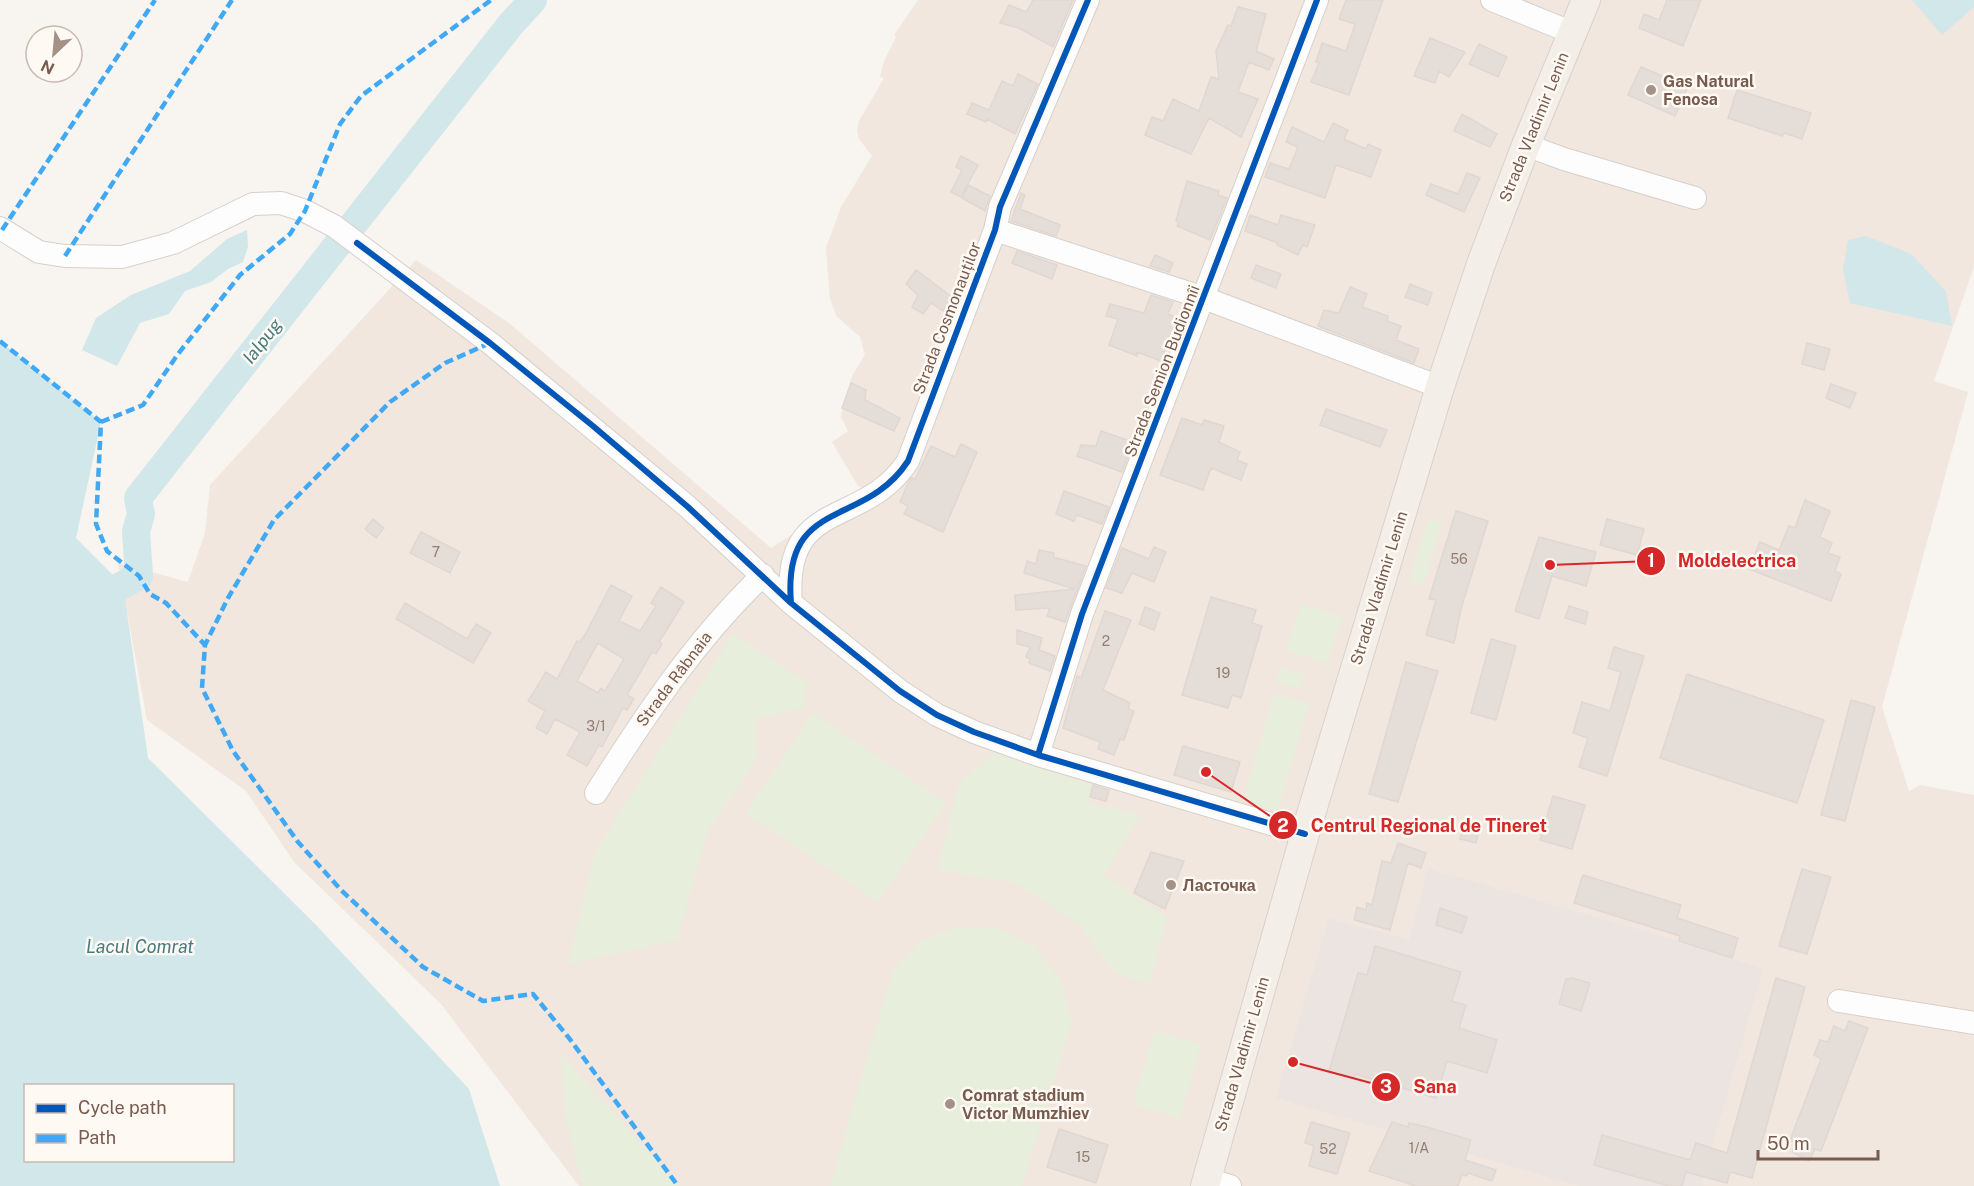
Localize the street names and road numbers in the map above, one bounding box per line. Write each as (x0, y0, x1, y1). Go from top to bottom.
street label: Strada Vladimir Lenin (1495, 49, 1573, 205)
street label: Strada Cosmonauților (909, 239, 985, 397)
street label: Strada Semion Budionnîi (1120, 282, 1204, 460)
street label: Strada Vladimir Lenin (1347, 509, 1411, 667)
street label: Strada Râbnaia (632, 628, 716, 730)
street label: Strada Vladimir Lenin (1211, 974, 1273, 1134)

